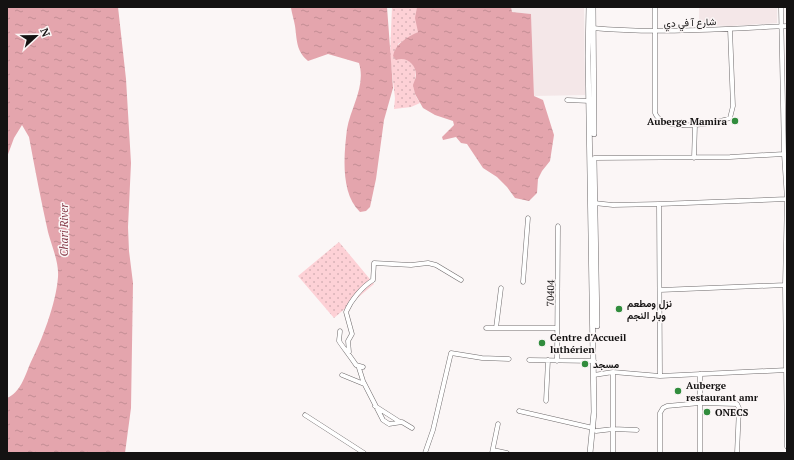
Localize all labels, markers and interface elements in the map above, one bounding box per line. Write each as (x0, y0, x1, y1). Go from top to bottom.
street label: شارع آ في دي (663, 15, 717, 32)
north arrow (16, 16, 56, 56)
text: N (37, 26, 54, 39)
place label: Auberge Mamira (647, 115, 727, 128)
marker: Auberge Mamira (730, 116, 740, 126)
water label: Chari River (57, 203, 71, 256)
street label: 70404 (544, 279, 557, 306)
place label: نزل ومطعم وبار النجم (627, 297, 672, 322)
marker: نزل ومطعم وبار النجم (614, 304, 624, 314)
place label: Centre d'Accueil luthérien (550, 331, 627, 356)
marker: Centre d'Accueil luthérien (537, 338, 547, 348)
place label: مسجد (593, 358, 620, 371)
marker: مسجد (580, 359, 590, 369)
place label: Auberge restaurant amr (686, 379, 759, 404)
marker: Auberge restaurant amr (673, 386, 683, 396)
place label: ONECS (715, 406, 749, 419)
marker: ONECS (702, 407, 712, 417)

